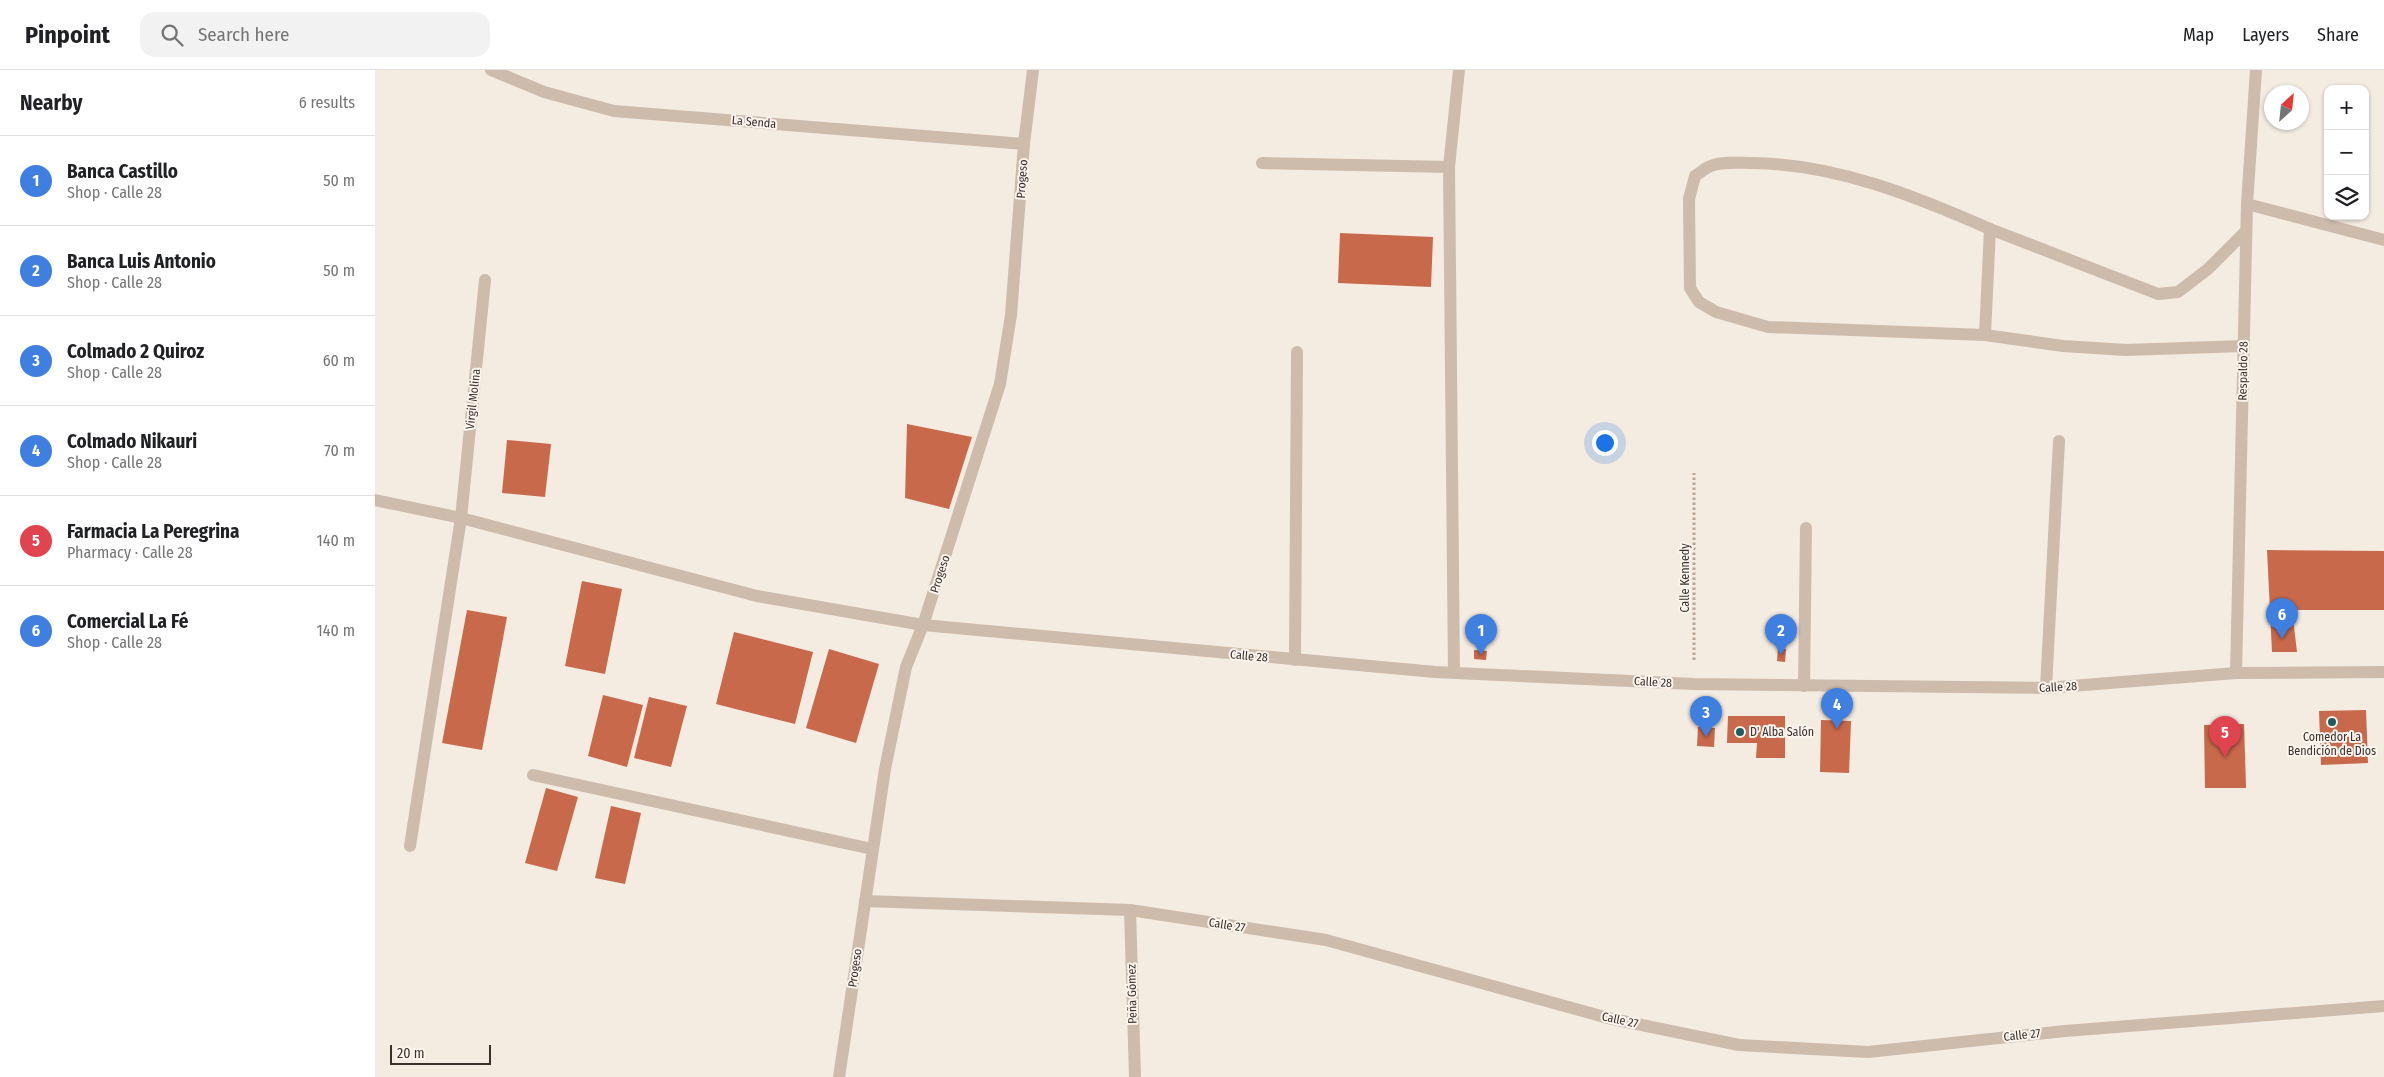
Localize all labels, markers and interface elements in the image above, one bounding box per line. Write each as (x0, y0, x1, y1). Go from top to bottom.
search box (140, 12, 490, 57)
text: Pinpoint (25, 21, 110, 49)
icon: search (158, 21, 186, 49)
text: Search here (198, 23, 289, 46)
text: Map (2183, 24, 2214, 46)
text: Layers (2242, 24, 2289, 46)
text: Share (2317, 24, 2359, 46)
north arrow (2264, 85, 2309, 130)
map controls (2324, 85, 2369, 220)
button: + (2324, 85, 2369, 130)
text: Nearby (20, 90, 82, 116)
text: 6 results (299, 93, 355, 112)
street label: La Senda (731, 113, 777, 131)
button: − (2324, 130, 2369, 175)
street label: Progeso (1014, 159, 1030, 199)
text: Banca Castillo (67, 160, 178, 183)
text: 1 (33, 171, 39, 190)
text: 50 m (323, 171, 355, 190)
button: layers (2324, 175, 2369, 220)
text: Shop · Calle 28 (67, 183, 162, 202)
text: Banca Luis Antonio (67, 250, 216, 273)
text: 2 (32, 261, 40, 280)
text: 50 m (323, 261, 355, 280)
text: Shop · Calle 28 (67, 273, 162, 292)
text: Colmado 2 Quiroz (67, 340, 204, 363)
street label: Respaldo 28 (2235, 341, 2251, 401)
text: 3 (32, 351, 40, 370)
text: 60 m (323, 351, 355, 370)
text: Shop · Calle 28 (67, 363, 162, 382)
street label: Virgil Molina (463, 368, 483, 430)
text: Colmado Nikauri (67, 430, 197, 453)
your location (1592, 430, 1618, 456)
text: 4 (32, 441, 40, 460)
text: 70 m (324, 441, 355, 460)
text: Shop · Calle 28 (67, 453, 162, 472)
text: Farmacia La Peregrina (67, 520, 239, 543)
text: 5 (32, 531, 40, 550)
text: 140 m (317, 531, 355, 550)
text: Pharmacy · Calle 28 (67, 543, 193, 562)
street label: Calle Kennedy (1678, 543, 1692, 613)
street label: Progeso (927, 553, 953, 595)
pin: 6 (2266, 598, 2298, 639)
text: Comercial La Fé (67, 610, 188, 633)
pin: 1 (1465, 614, 1497, 655)
pin: 2 (1765, 614, 1797, 655)
text: 6 (32, 621, 40, 640)
text: 140 m (317, 621, 355, 640)
text: Shop · Calle 28 (67, 633, 162, 652)
street label: Calle 28 (1229, 647, 1269, 665)
street label: Calle 28 (1634, 674, 1672, 690)
street label: Calle 28 (2039, 679, 2077, 695)
pin: 4 (1821, 688, 1853, 729)
pin: 3 (1690, 696, 1722, 737)
pin: 5 (2209, 716, 2241, 757)
marker: Comedor La Bendición de Dios (2326, 716, 2338, 728)
place label: D' Alba Salón (1750, 725, 1814, 739)
marker: D' Alba Salón (1734, 726, 1746, 738)
place label: Comedor La Bendición de Dios (2288, 730, 2376, 758)
street label: Calle 27 (1208, 915, 1246, 935)
street label: Progeso (845, 948, 865, 988)
street label: Peña Gómez (1124, 964, 1140, 1024)
street label: Calle 27 (1601, 1009, 1640, 1031)
street label: Calle 27 (2003, 1026, 2041, 1044)
scale bar (390, 1042, 491, 1065)
text: 20 m (397, 1045, 425, 1062)

